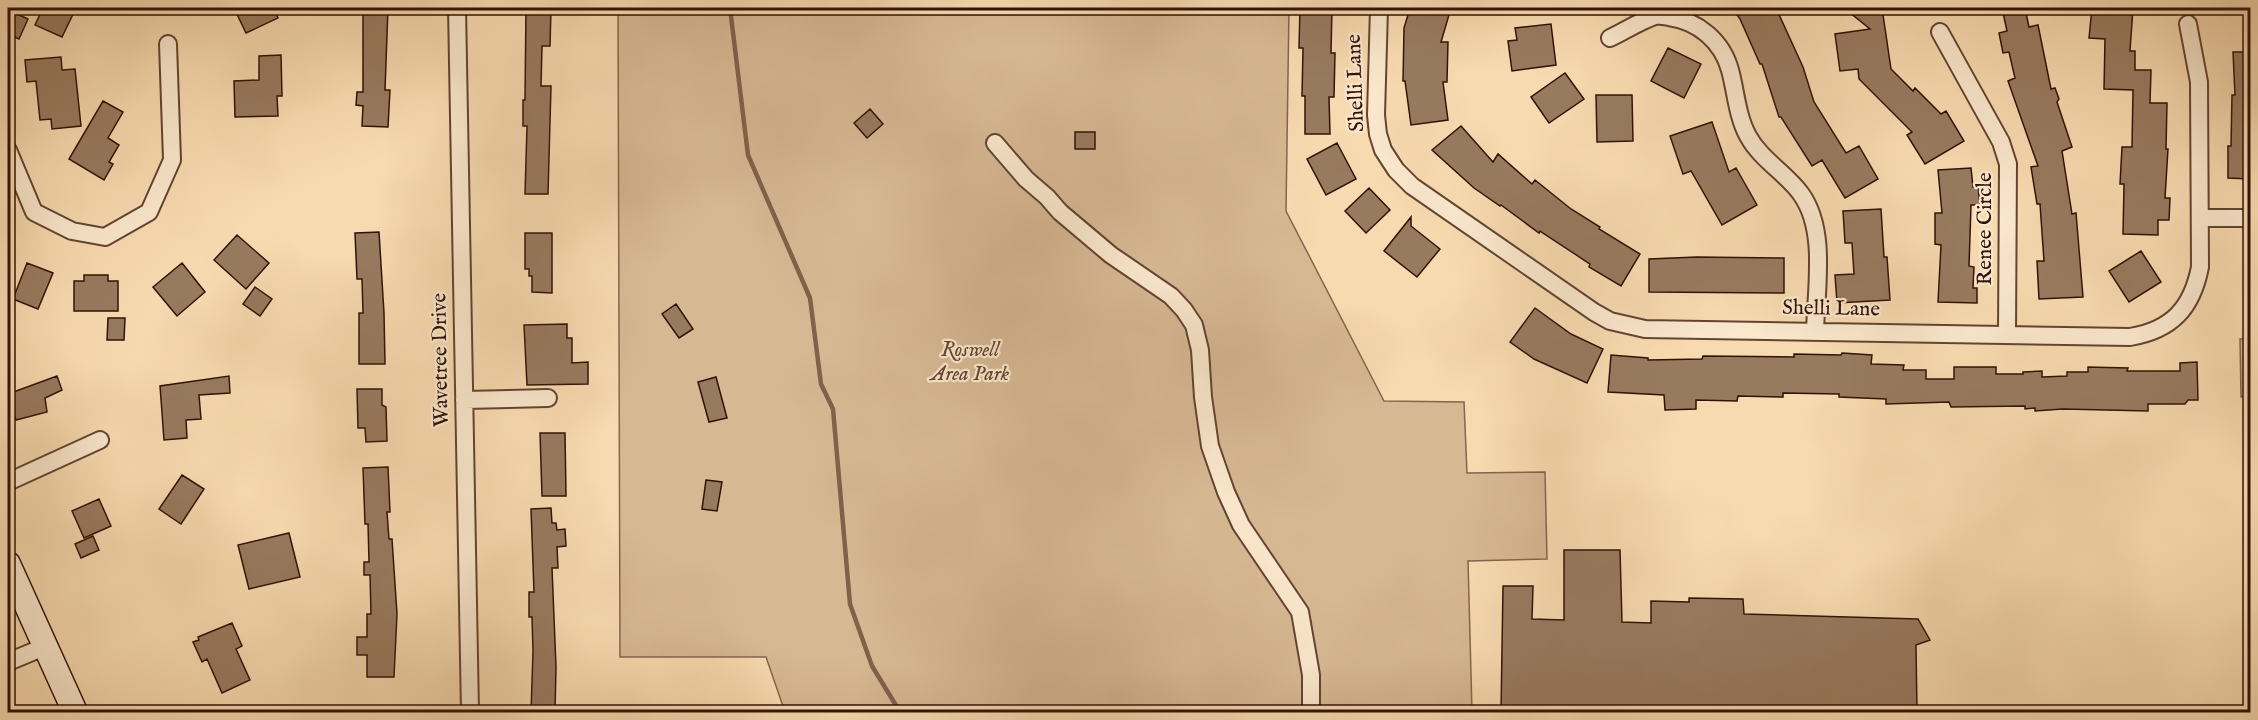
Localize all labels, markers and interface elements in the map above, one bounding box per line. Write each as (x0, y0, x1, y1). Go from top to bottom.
street label: Shelli Lane (1341, 33, 1371, 132)
street label: Renee Circle (1972, 172, 1999, 286)
street label: Wavetree Drive (426, 292, 456, 427)
street label: Shelli Lane (1782, 295, 1881, 323)
park label: Roswell Area Park (929, 337, 1010, 388)

